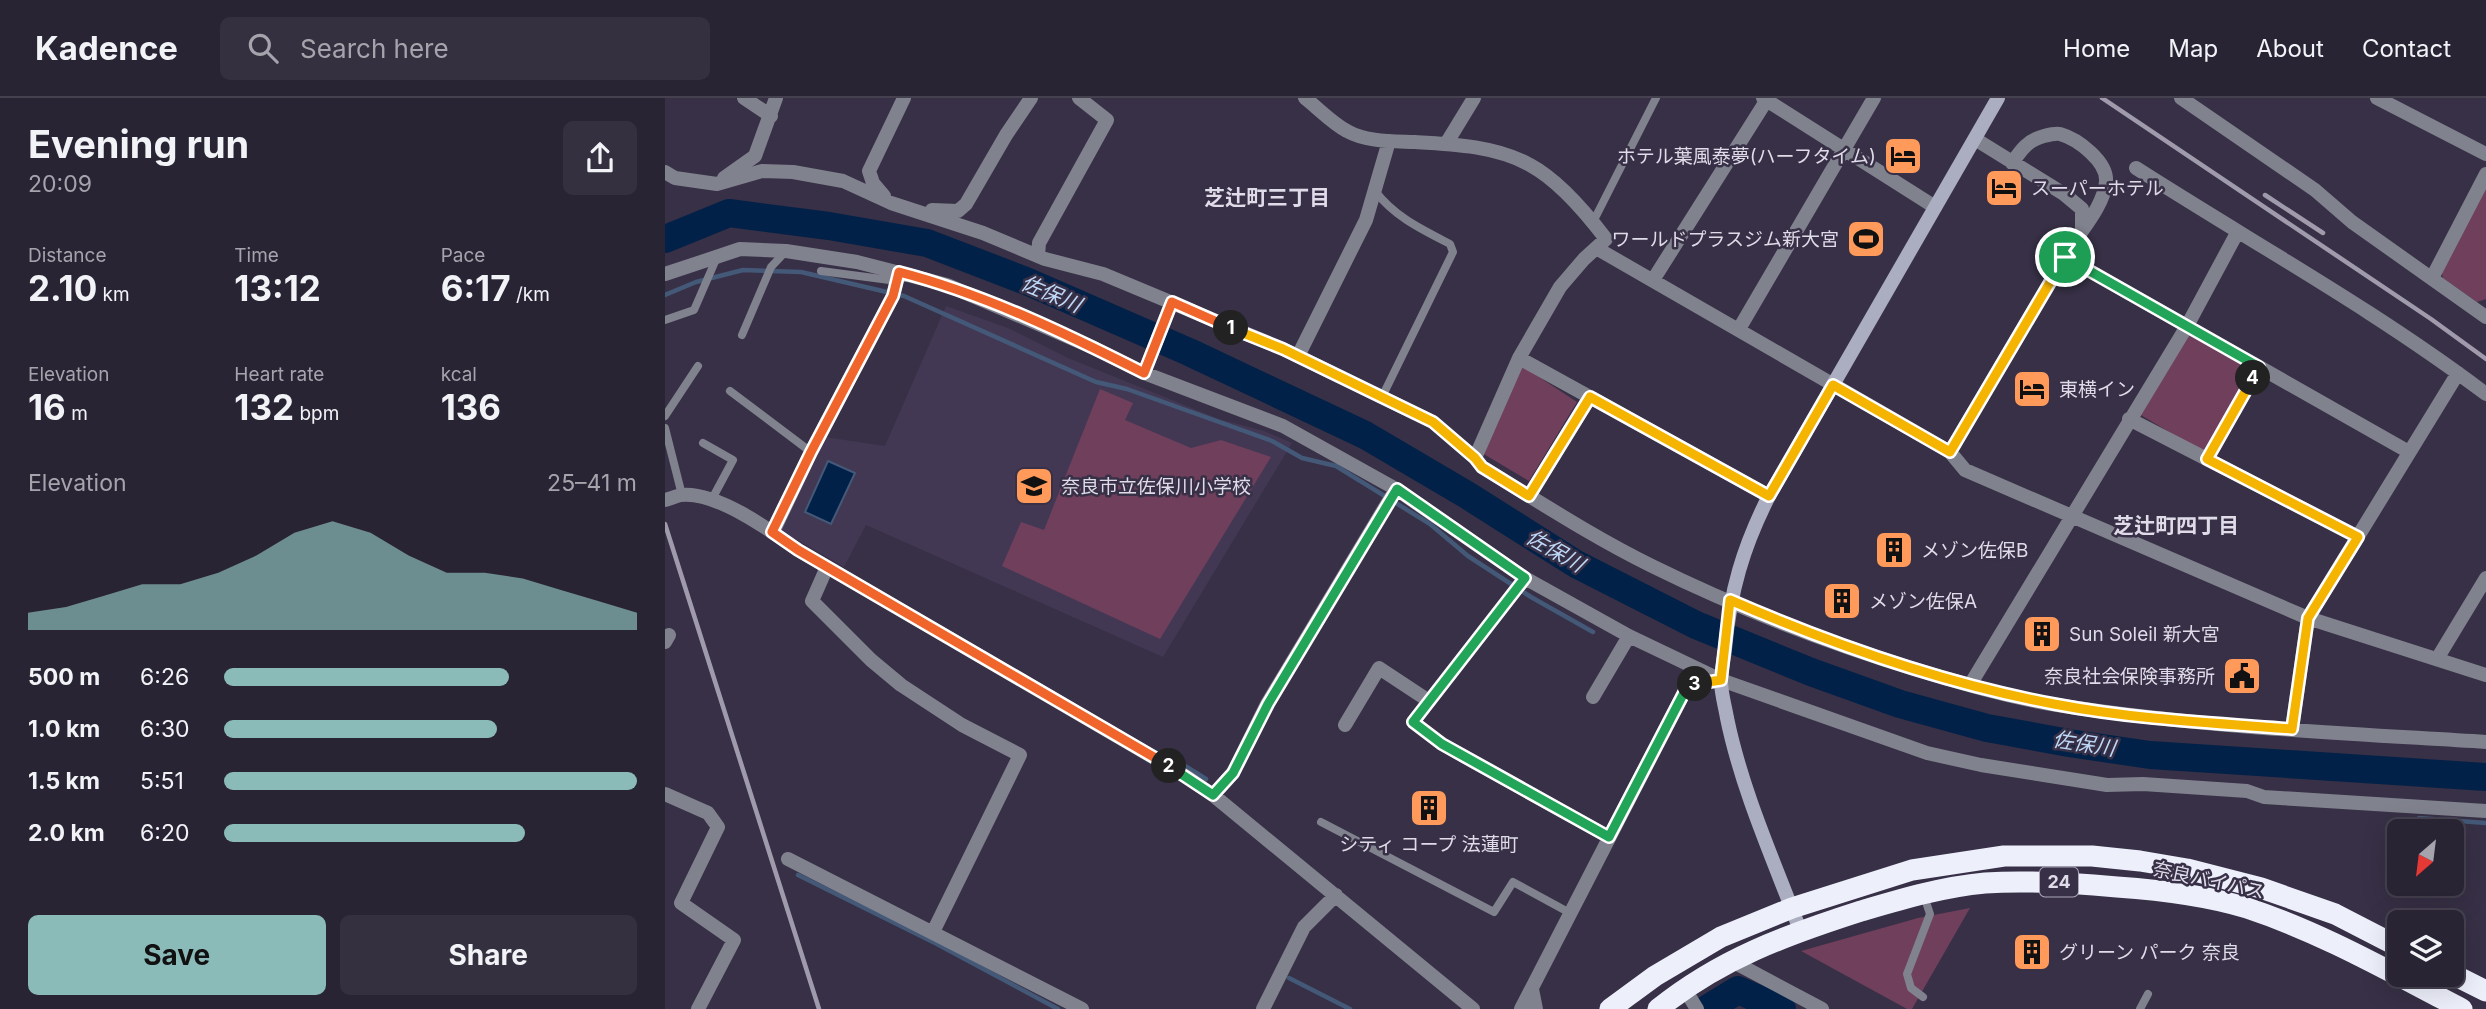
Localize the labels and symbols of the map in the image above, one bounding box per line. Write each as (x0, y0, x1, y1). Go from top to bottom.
hotel icon: ホテル葉風泰夢(ハーフタイム) (1882, 135, 1924, 177)
place label: ホテル葉風泰夢(ハーフタイム) (1617, 145, 1876, 168)
hotel icon: スーパーホテル (1983, 167, 2025, 209)
place label: スーパーホテル (2031, 177, 2164, 200)
district label: 芝辻町三丁目 (1204, 185, 1330, 210)
sports icon: ワールドプラスジム新大宮 (1845, 218, 1887, 260)
pin (2035, 227, 2095, 287)
place label: ワールドプラスジム新大宮 (1611, 228, 1839, 251)
water label: 佐保川 (1017, 270, 1087, 318)
pin: 1 (1213, 310, 1249, 345)
pin: 4 (2235, 360, 2271, 396)
hotel icon: 東横イン (2011, 368, 2053, 410)
place label: 東横イン (2059, 378, 2135, 401)
school or university icon: 奈良市立佐保川小学校 (1013, 465, 1055, 507)
place label: 奈良市立佐保川小学校 (1061, 475, 1251, 498)
district label: 芝辻町四丁目 (2113, 513, 2239, 538)
water label: 佐保川 (1522, 524, 1591, 578)
building icon: メゾン佐保B (1873, 529, 1915, 571)
place label: メゾン佐保B (1921, 539, 2028, 562)
building icon: メゾン佐保A (1821, 580, 1863, 622)
place label: メゾン佐保A (1869, 590, 1977, 613)
building icon: Sun Soleil 新大宮 (2021, 613, 2063, 655)
place label: Sun Soleil 新大宮 (2069, 623, 2220, 646)
public building icon: 奈良社会保険事務所 (2221, 655, 2263, 697)
place label: 奈良社会保険事務所 (2044, 665, 2215, 688)
pin: 3 (1677, 666, 1713, 702)
water label: 佐保川 (2051, 726, 2119, 761)
pin: 2 (1151, 748, 1187, 784)
building icon: シティ コープ 法蓮町 (1408, 787, 1450, 829)
north arrow (2387, 819, 2464, 896)
place label: シティ コープ 法蓮町 (1339, 833, 1519, 856)
street label: 奈良バイパス (2151, 857, 2267, 904)
road number: 24 (2040, 868, 2078, 896)
building icon: グリーン パーク 奈良 (2011, 931, 2053, 973)
place label: グリーン パーク 奈良 (2059, 941, 2240, 964)

